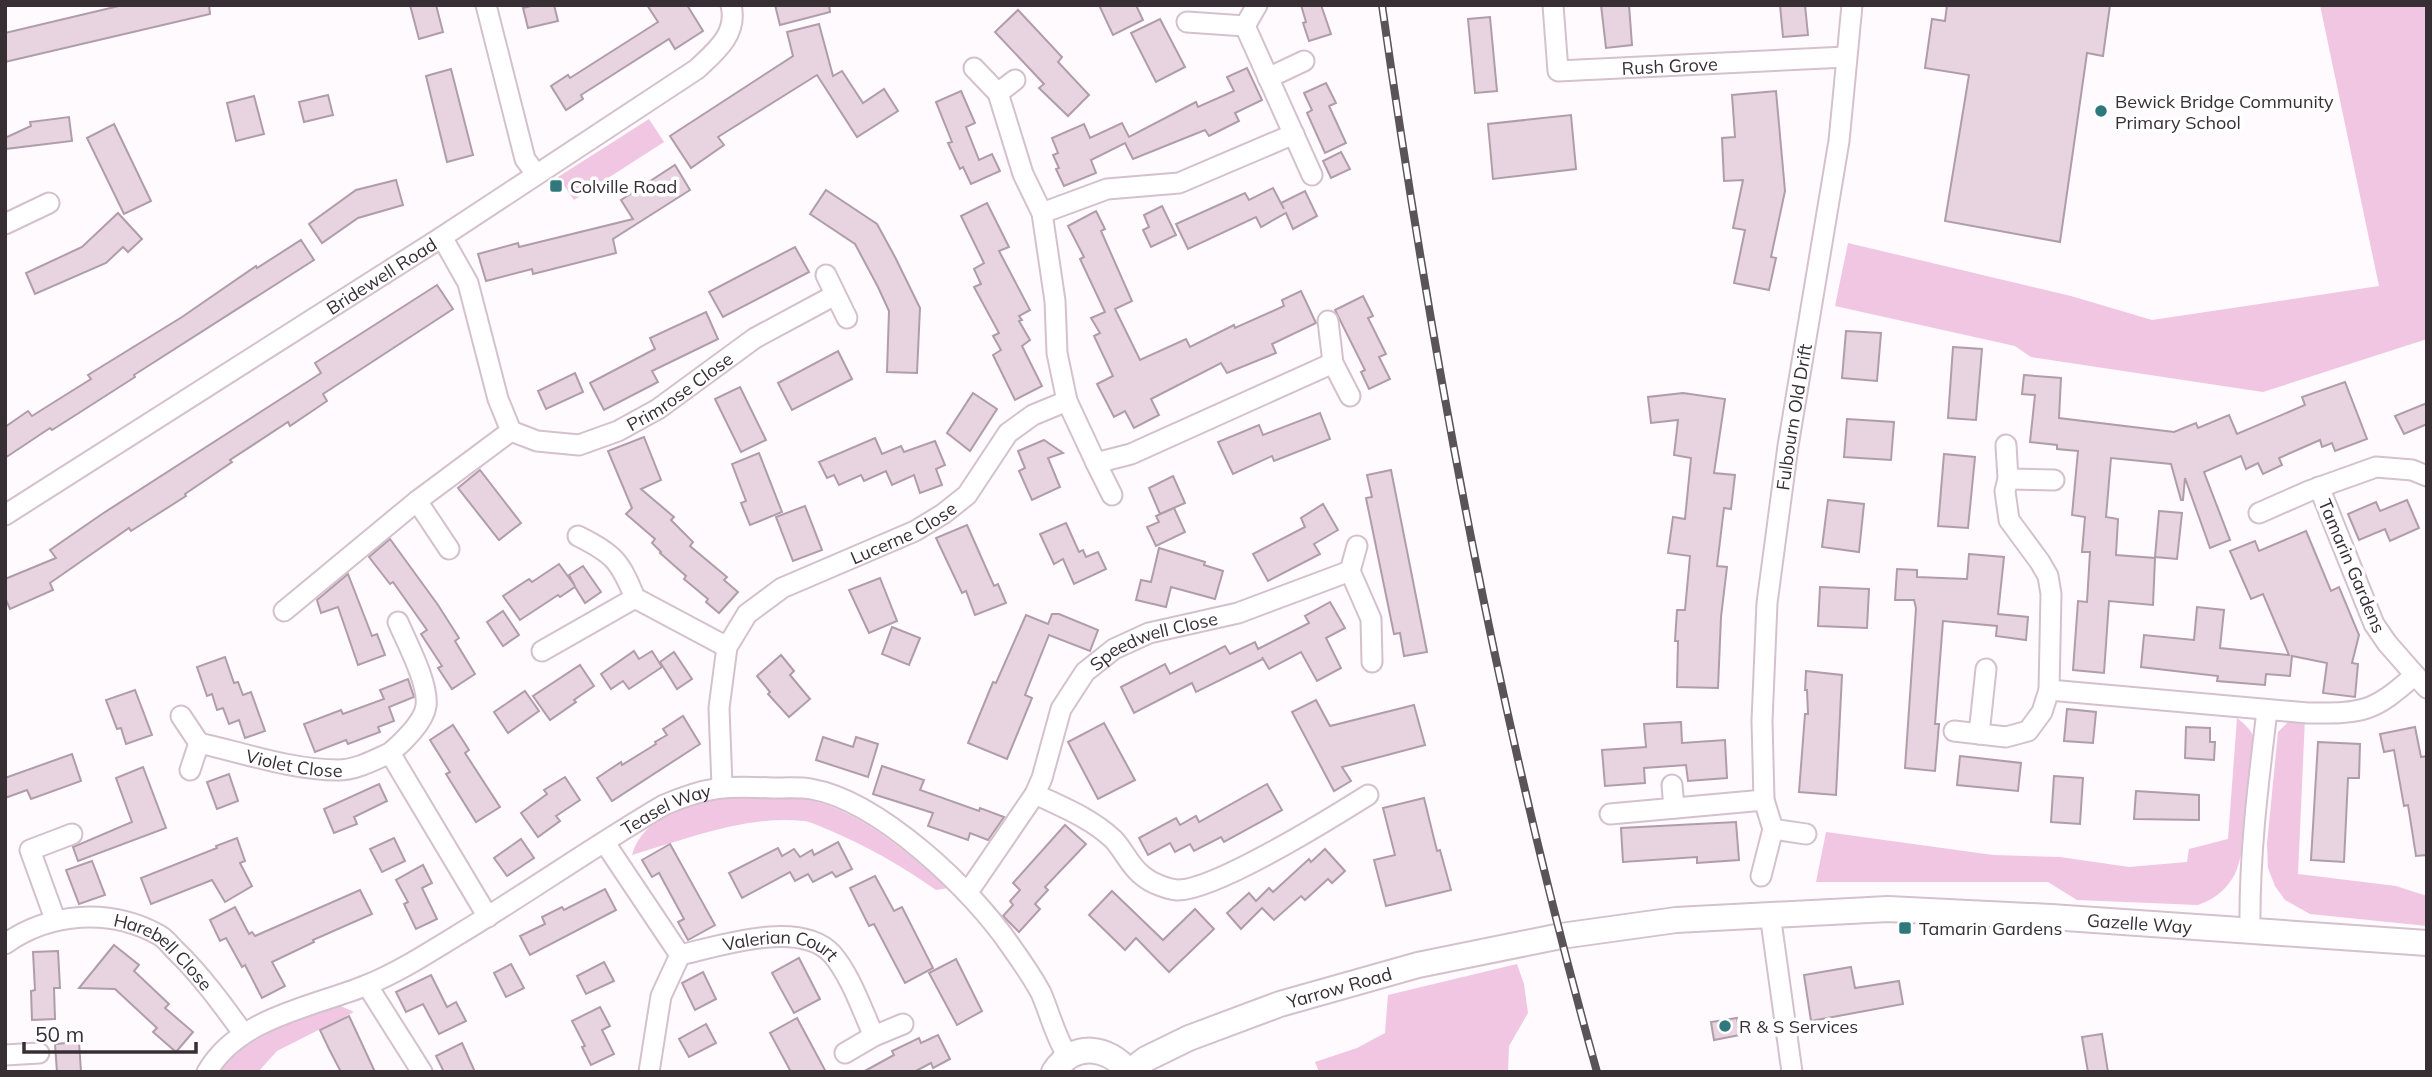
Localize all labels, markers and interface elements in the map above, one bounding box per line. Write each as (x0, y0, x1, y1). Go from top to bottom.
street label: Rush Grove (1621, 52, 1718, 79)
place label: Bewick Bridge Community Primary School (2115, 90, 2334, 134)
marker: Bewick Bridge Community Primary School (2093, 103, 2109, 119)
place label: Colville Road (570, 175, 677, 198)
marker: Colville Road (548, 178, 564, 194)
street label: Bridewell Road (322, 232, 441, 319)
street label: Fulbourn Old Drift (1771, 342, 1816, 491)
street label: Primrose Close (622, 347, 737, 436)
street label: Tamarin Gardens (2313, 495, 2391, 637)
street label: Lucerne Close (847, 496, 961, 569)
street label: Speedwell Close (1085, 606, 1220, 676)
street label: Violet Close (243, 744, 343, 782)
street label: Teasel Way (617, 778, 713, 840)
street label: Harebell Close (112, 908, 218, 995)
street label: Gazelle Way (2086, 908, 2193, 938)
place label: Tamarin Gardens (1919, 917, 2062, 940)
marker: Tamarin Gardens (1897, 920, 1913, 936)
street label: Valerian Court (721, 925, 844, 965)
street label: Yarrow Road (1283, 961, 1394, 1013)
scale bar (24, 1010, 196, 1054)
place label: R & S Services (1739, 1015, 1858, 1038)
marker: R & S Services (1717, 1018, 1733, 1034)
text: 50 m (35, 1021, 84, 1047)

